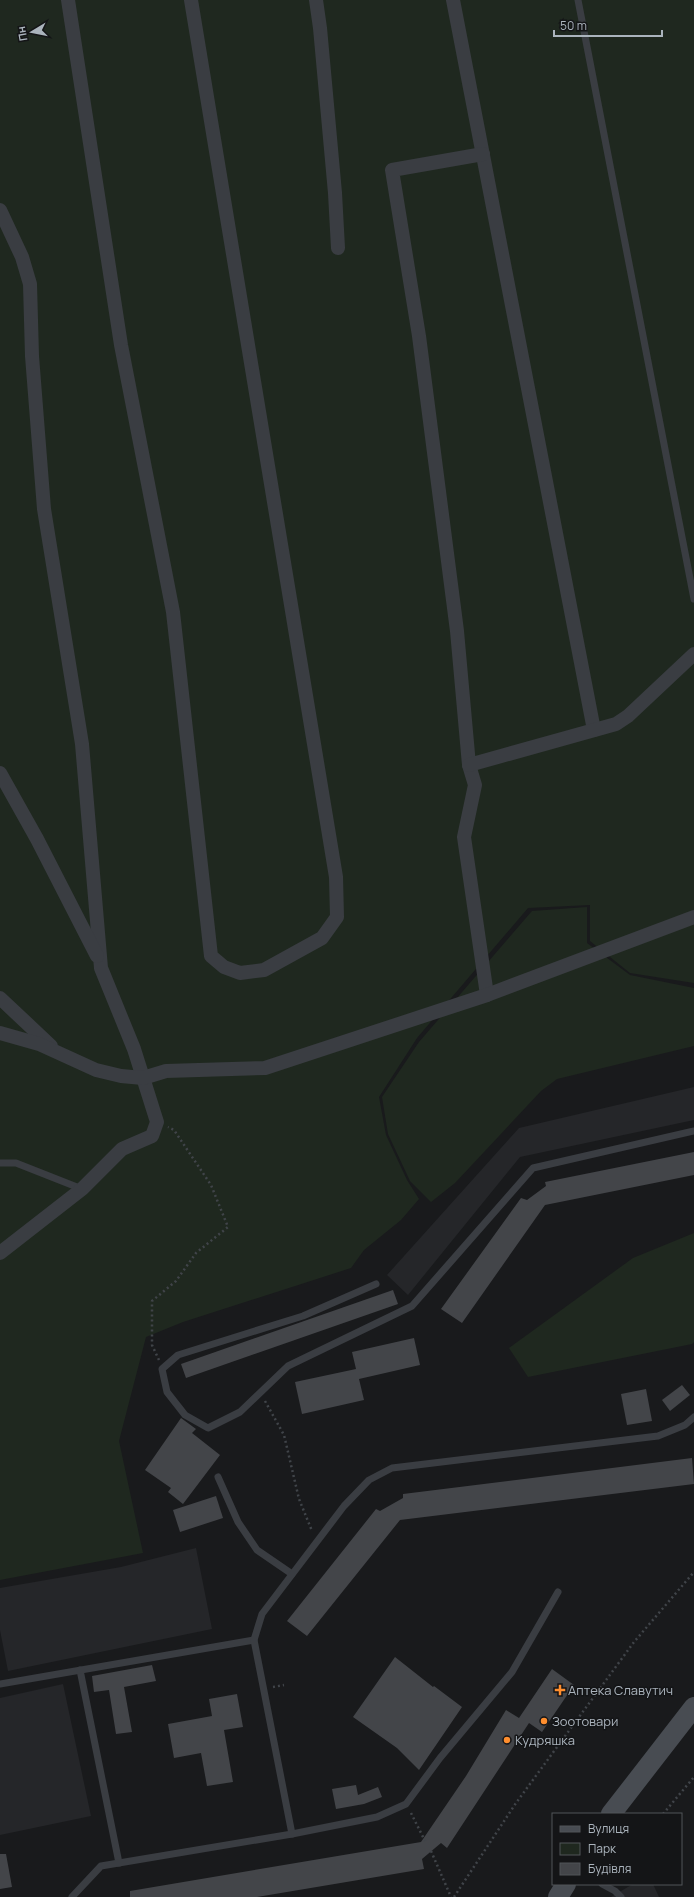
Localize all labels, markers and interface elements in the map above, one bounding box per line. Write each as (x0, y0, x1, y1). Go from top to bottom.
north arrow (12, 12, 52, 52)
scale bar (554, 12, 662, 38)
text: 50 m (560, 17, 587, 34)
text: Пн (13, 25, 30, 42)
place label: Аптека Славутич (568, 1681, 673, 1699)
marker: Аптека Славутич (555, 1685, 565, 1695)
place label: Зоотовари (552, 1712, 618, 1730)
marker: Зоотовари (539, 1716, 549, 1726)
place label: Кудряшка (515, 1731, 575, 1749)
marker: Кудряшка (502, 1735, 512, 1745)
legend (552, 1813, 682, 1885)
text: Вулиця (588, 1820, 629, 1837)
text: Парк (588, 1840, 617, 1857)
text: Будівля (588, 1860, 631, 1877)

